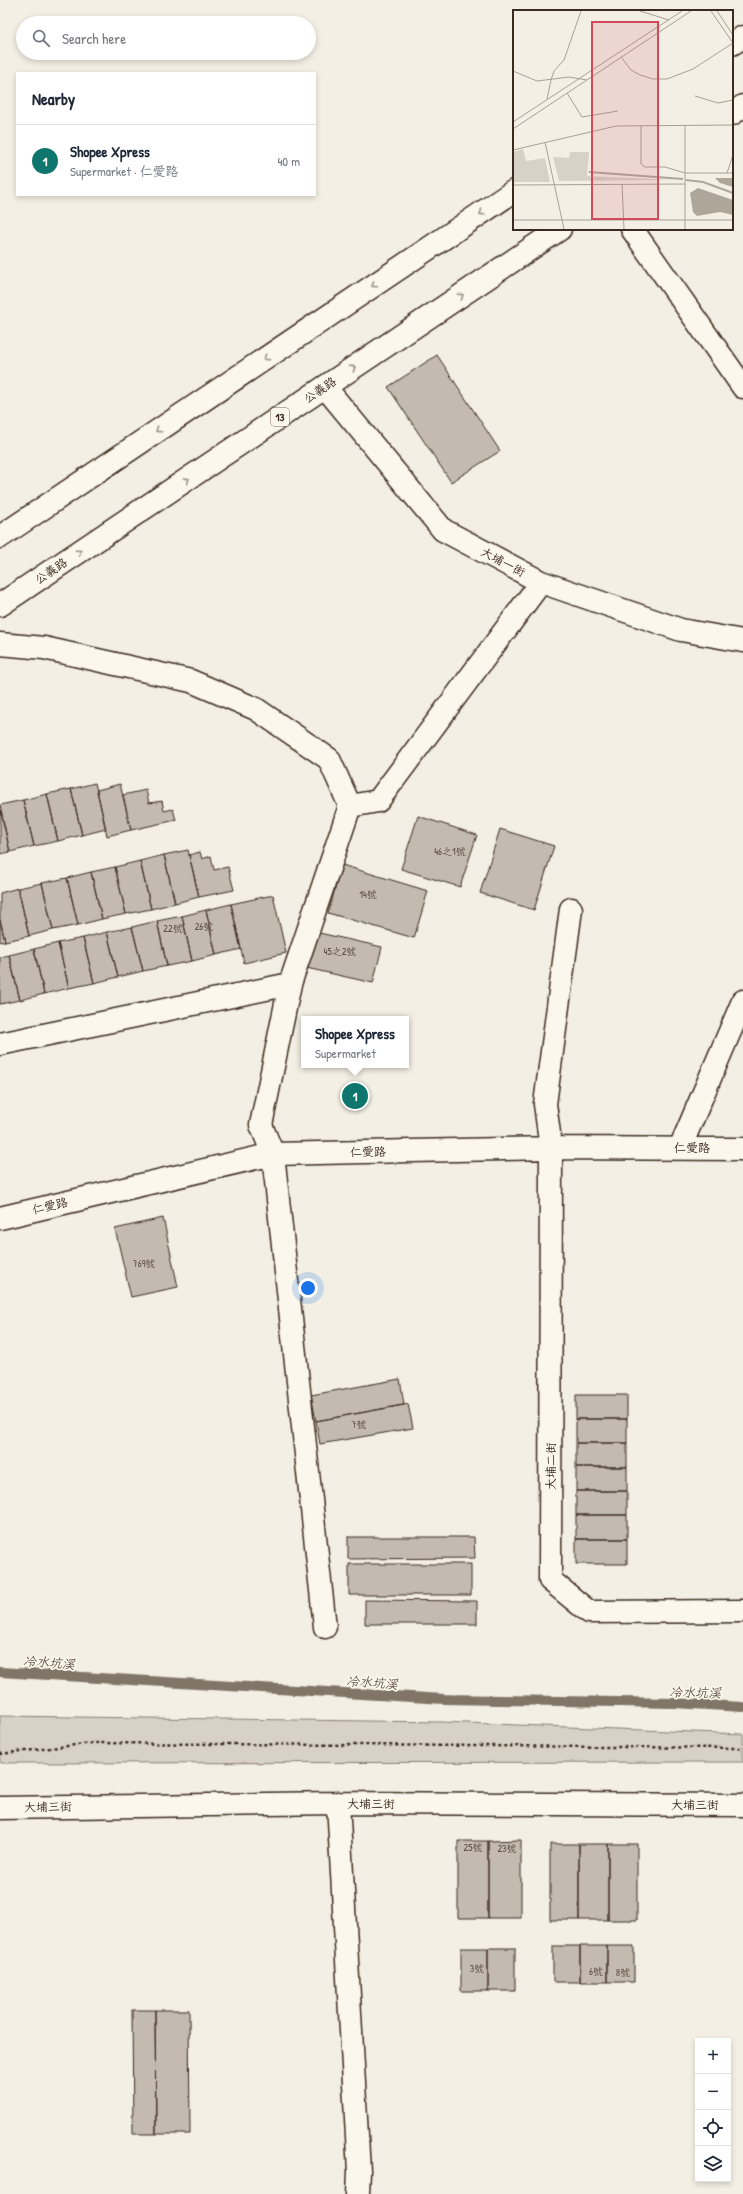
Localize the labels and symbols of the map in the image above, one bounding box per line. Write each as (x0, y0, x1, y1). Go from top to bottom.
inset map (513, 10, 733, 230)
one-way arrow (479, 208, 486, 215)
one-way arrow (371, 280, 378, 288)
one-way arrow (456, 294, 463, 301)
one-way arrow (263, 353, 270, 361)
one-way arrow (348, 366, 355, 373)
street label: 公義路 (300, 372, 339, 407)
road number: 13 (271, 408, 289, 426)
one-way arrow (155, 426, 162, 433)
one-way arrow (183, 477, 190, 485)
street label: 大埔一街 (478, 543, 528, 580)
one-way arrow (75, 549, 82, 557)
street label: 公義路 (31, 553, 70, 588)
house number: 46之1號 (434, 845, 466, 858)
house number: 14號 (359, 888, 377, 901)
house number: 26號 (195, 920, 213, 933)
house number: 22號 (163, 922, 183, 935)
house number: 45之2號 (324, 945, 356, 958)
pin: 1 (342, 1081, 368, 1111)
street label: 仁愛路 (674, 1139, 710, 1156)
street label: 仁愛路 (350, 1143, 386, 1160)
street label: 仁愛路 (30, 1193, 69, 1218)
house number: 769號 (133, 1257, 155, 1270)
your location (298, 1278, 318, 1298)
house number: 7號 (352, 1418, 366, 1431)
street label: 大埔二街 (542, 1442, 559, 1490)
water label: 冷水坑溪 (22, 1651, 77, 1673)
water label: 冷水坑溪 (345, 1671, 400, 1693)
water label: 冷水坑溪 (669, 1683, 722, 1701)
street label: 大埔三街 (347, 1795, 395, 1812)
street label: 大埔三街 (671, 1796, 719, 1813)
street label: 大埔三街 (24, 1798, 72, 1815)
house number: 25號 (464, 1841, 482, 1854)
house number: 23號 (497, 1842, 517, 1855)
house number: 3號 (470, 1962, 484, 1975)
house number: 6號 (589, 1965, 603, 1978)
house number: 8號 (616, 1966, 630, 1979)

